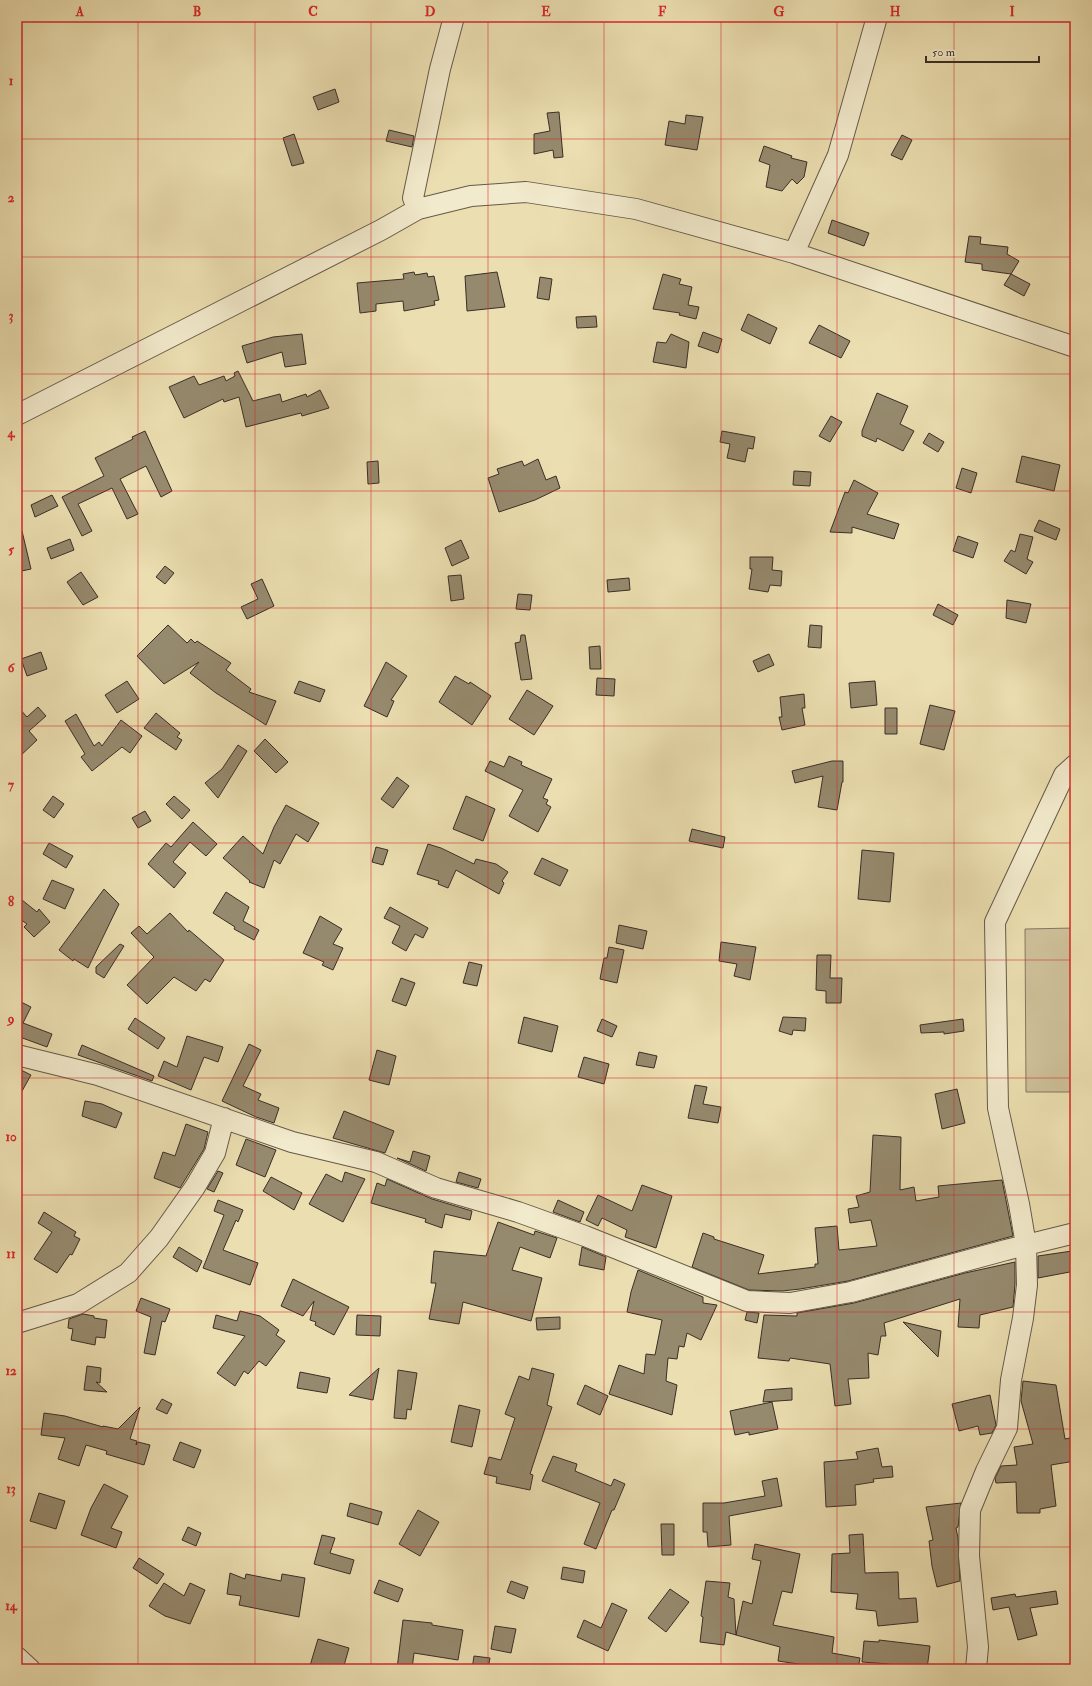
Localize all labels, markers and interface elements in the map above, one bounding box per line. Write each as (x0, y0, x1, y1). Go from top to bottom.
text: A (75, 4, 85, 20)
text: B (193, 4, 201, 20)
text: C (308, 4, 318, 20)
text: D (425, 4, 436, 20)
text: E (541, 4, 551, 20)
text: F (658, 4, 667, 20)
text: G (774, 4, 785, 20)
text: H (890, 4, 901, 20)
text: I (1009, 4, 1015, 20)
scale bar (926, 38, 1039, 64)
text: 50 m (932, 45, 956, 60)
text: 1 (9, 73, 14, 89)
text: 2 (8, 190, 15, 206)
text: 3 (9, 308, 14, 324)
text: 4 (6, 425, 15, 441)
text: 5 (8, 542, 14, 558)
text: 6 (8, 660, 16, 676)
text: 7 (8, 777, 15, 793)
text: 8 (8, 894, 14, 910)
text: 9 (6, 1011, 15, 1027)
text: 10 (5, 1129, 17, 1145)
text: 11 (6, 1246, 16, 1262)
text: 12 (5, 1363, 17, 1379)
text: 13 (6, 1481, 16, 1497)
text: 14 (5, 1598, 18, 1614)

